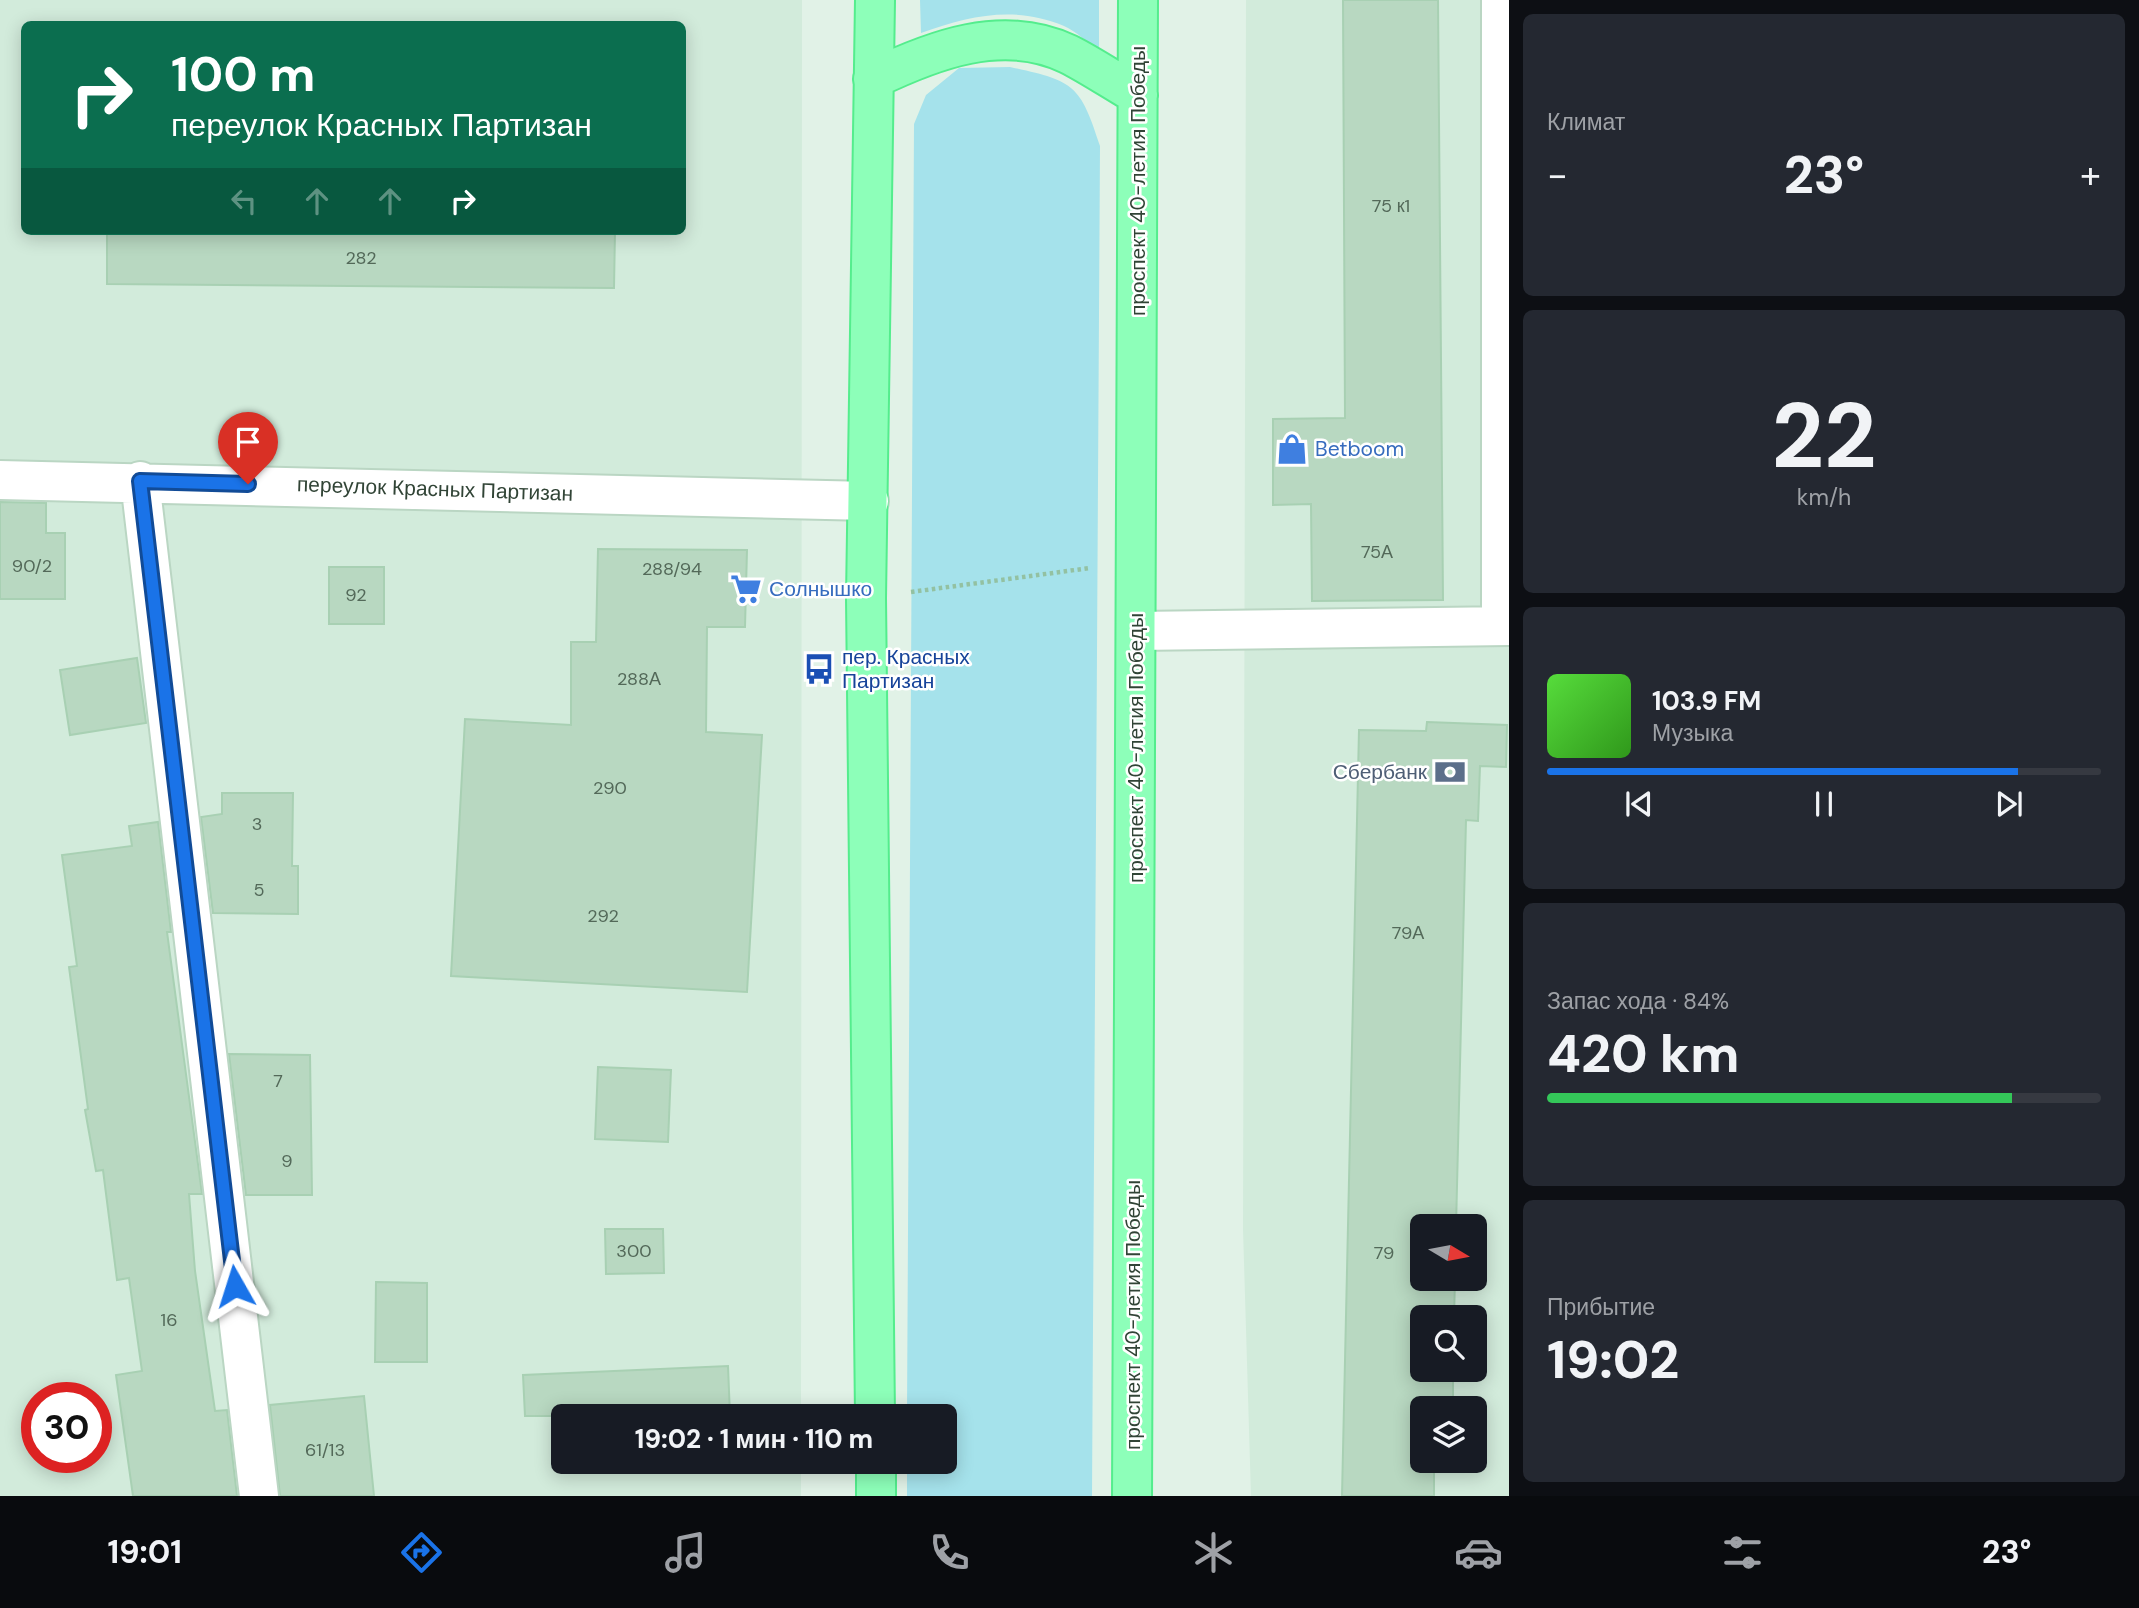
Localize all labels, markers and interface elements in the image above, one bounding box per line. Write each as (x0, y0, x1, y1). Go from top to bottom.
text: 100 m (171, 42, 315, 106)
street label: проспект 40-летия Победы (1124, 46, 1152, 316)
icon: right (56, 49, 147, 140)
text: переулок Красных Партизан (171, 104, 592, 146)
text: Климат (1547, 107, 1625, 137)
text: 23° (1784, 141, 1864, 209)
text: − (1547, 150, 1568, 200)
text: + (2080, 150, 2101, 200)
icon: left (225, 182, 263, 220)
icon: ahead (298, 182, 336, 220)
icon: ahead (371, 182, 409, 220)
icon: right (444, 182, 482, 220)
house number: 75 к1 (1372, 194, 1410, 218)
house number: 282 (345, 246, 377, 270)
text: 22 (1771, 377, 1877, 495)
pin (218, 412, 278, 484)
icon: arrive (229, 423, 267, 461)
shop icon: Betboom (1275, 432, 1309, 466)
place label: Betboom (1315, 435, 1404, 463)
street label: переулок Красных Партизан (296, 470, 574, 508)
text: km/h (1797, 482, 1851, 512)
house number: 75А (1361, 540, 1393, 564)
house number: 90/2 (12, 554, 52, 578)
house number: 288/94 (642, 557, 702, 581)
supermarket icon: Солнышко (729, 572, 763, 606)
place label: Солнышко (769, 575, 872, 603)
house number: 92 (345, 583, 367, 607)
street label: проспект 40-летия Победы (1122, 613, 1150, 883)
place label: пер. Красных Партизан (842, 643, 970, 695)
bus stop icon: пер. Красных Партизан (802, 652, 836, 686)
house number: 288А (617, 667, 661, 691)
text: 103.9 FM (1652, 684, 1761, 718)
text: Музыка (1652, 718, 1733, 748)
bank icon: Сбербанк (1433, 755, 1467, 789)
place label: Сбербанк (1333, 758, 1428, 786)
house number: 290 (593, 776, 627, 800)
icon: previous (1620, 785, 1658, 823)
icon: pause (1805, 785, 1843, 823)
icon: next (1990, 785, 2028, 823)
house number: 3 (252, 812, 262, 836)
house number: 5 (254, 878, 264, 902)
house number: 292 (587, 904, 619, 928)
house number: 79А (1392, 921, 1424, 945)
text: Запас хода · 84% (1547, 986, 1729, 1016)
text: 420 km (1547, 1020, 1739, 1088)
house number: 7 (273, 1069, 283, 1093)
house number: 9 (281, 1149, 293, 1173)
street label: проспект 40-летия Победы (1119, 1180, 1147, 1450)
north arrow (1410, 1214, 1488, 1292)
map controls (1410, 1214, 1487, 1473)
house number: 300 (616, 1239, 652, 1263)
house number: 79 (1374, 1241, 1394, 1265)
position arrow (198, 1249, 272, 1323)
text: Прибытие (1547, 1292, 1655, 1322)
button: search (1410, 1305, 1487, 1382)
house number: 16 (161, 1308, 177, 1332)
text: 19:02 (1547, 1326, 1679, 1394)
speed limit sign: 30 (21, 1382, 112, 1473)
button: layers (1410, 1396, 1487, 1473)
text: 19:02 · 1 мин · 110 m (635, 1422, 873, 1456)
house number: 61/13 (305, 1438, 345, 1462)
icon: directions (397, 1528, 446, 1577)
icon: music (661, 1528, 710, 1577)
icon: phone (925, 1528, 974, 1577)
icon: climate (1189, 1528, 1238, 1577)
icon: car (1454, 1528, 1503, 1577)
icon: filters (1718, 1528, 1767, 1577)
text: 19:01 (108, 1531, 182, 1573)
text: 23° (1982, 1531, 2031, 1573)

